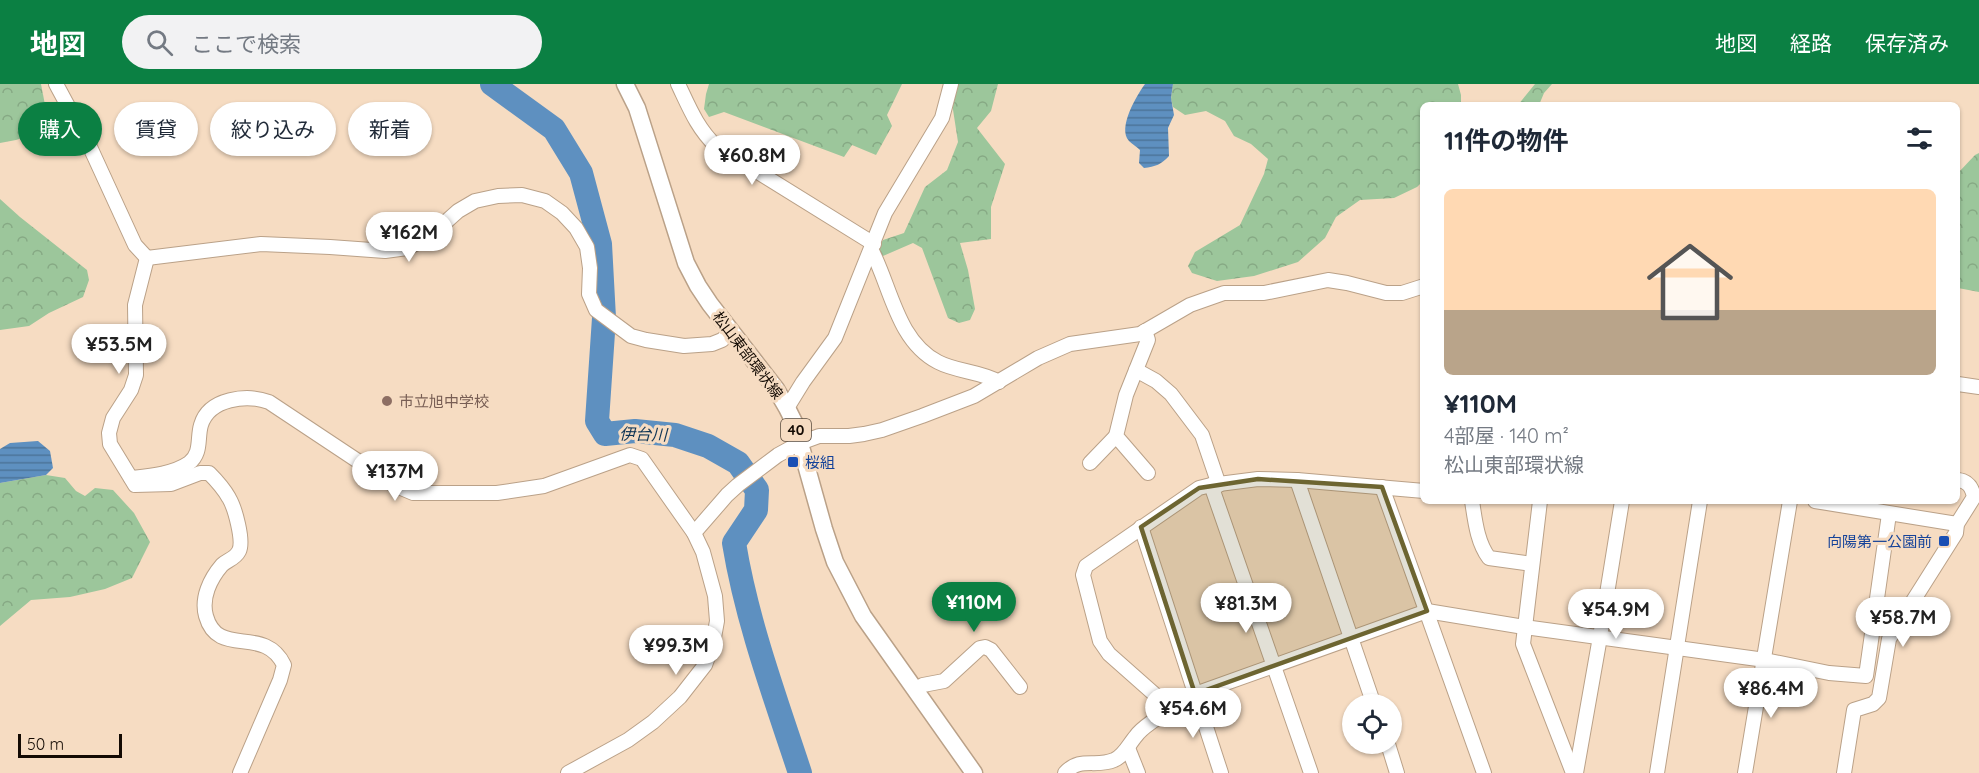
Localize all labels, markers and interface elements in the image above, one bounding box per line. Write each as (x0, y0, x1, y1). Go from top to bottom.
search box (122, 15, 542, 69)
text: 地図 (30, 26, 86, 61)
icon: search (143, 26, 176, 59)
text: ここで検索 (191, 30, 301, 58)
text: 地図 (1715, 30, 1757, 56)
text: 経路 (1790, 30, 1832, 56)
text: 保存済み (1865, 30, 1949, 56)
chip: 購入 (18, 102, 102, 156)
chip: 賃貸 (114, 102, 198, 156)
chip: 絞り込み (210, 102, 336, 156)
chip: 新着 (348, 102, 432, 156)
icon: filters (1903, 122, 1936, 155)
text: 11件の物件 (1444, 124, 1568, 157)
pin: ¥60.8M (703, 135, 801, 186)
text: ¥60.8M (718, 142, 786, 167)
pin: ¥162M (367, 212, 451, 263)
text: ¥162M (380, 219, 438, 244)
icon: home (1636, 228, 1744, 336)
street label: 松山東部環状線 (709, 307, 787, 403)
pin: ¥53.5M (70, 324, 168, 375)
text: ¥53.5M (85, 331, 153, 356)
text: ¥110M (1444, 387, 1517, 420)
place label: 市立旭中学校 (399, 392, 489, 411)
marker: 市立旭中学校 (380, 394, 394, 408)
road number: 40 (781, 419, 811, 441)
text: 4部屋 · 140 m² (1444, 423, 1569, 448)
water label: 伊台川 (619, 424, 669, 444)
pin: ¥137M (353, 451, 437, 502)
text: 松山東部環状線 (1444, 452, 1584, 477)
place label: 桜組 (805, 453, 835, 472)
marker: 桜組 (786, 455, 800, 469)
text: ¥137M (366, 458, 424, 483)
place label: 向陽第一公園前 (1827, 532, 1932, 551)
marker: 向陽第一公園前 (1937, 534, 1951, 548)
pin: ¥110M (932, 582, 1016, 633)
pin: ¥81.3M (1197, 583, 1295, 634)
text: ¥110M (946, 589, 1002, 614)
pin: ¥54.9M (1567, 589, 1665, 640)
text: ¥81.3M (1215, 590, 1277, 615)
text: ¥54.9M (1582, 596, 1650, 621)
pin: ¥58.7M (1854, 597, 1952, 648)
text: ¥58.7M (1870, 604, 1936, 629)
pin: ¥99.3M (627, 625, 725, 676)
text: ¥99.3M (643, 632, 709, 657)
pin: ¥86.4M (1722, 668, 1820, 719)
text: ¥86.4M (1738, 675, 1804, 700)
pin: ¥54.6M (1144, 688, 1242, 739)
map controls (1342, 694, 1402, 754)
button: locate (1342, 694, 1402, 754)
text: ¥54.6M (1159, 695, 1227, 720)
scale bar (18, 731, 122, 758)
text: 50 m (27, 734, 64, 754)

